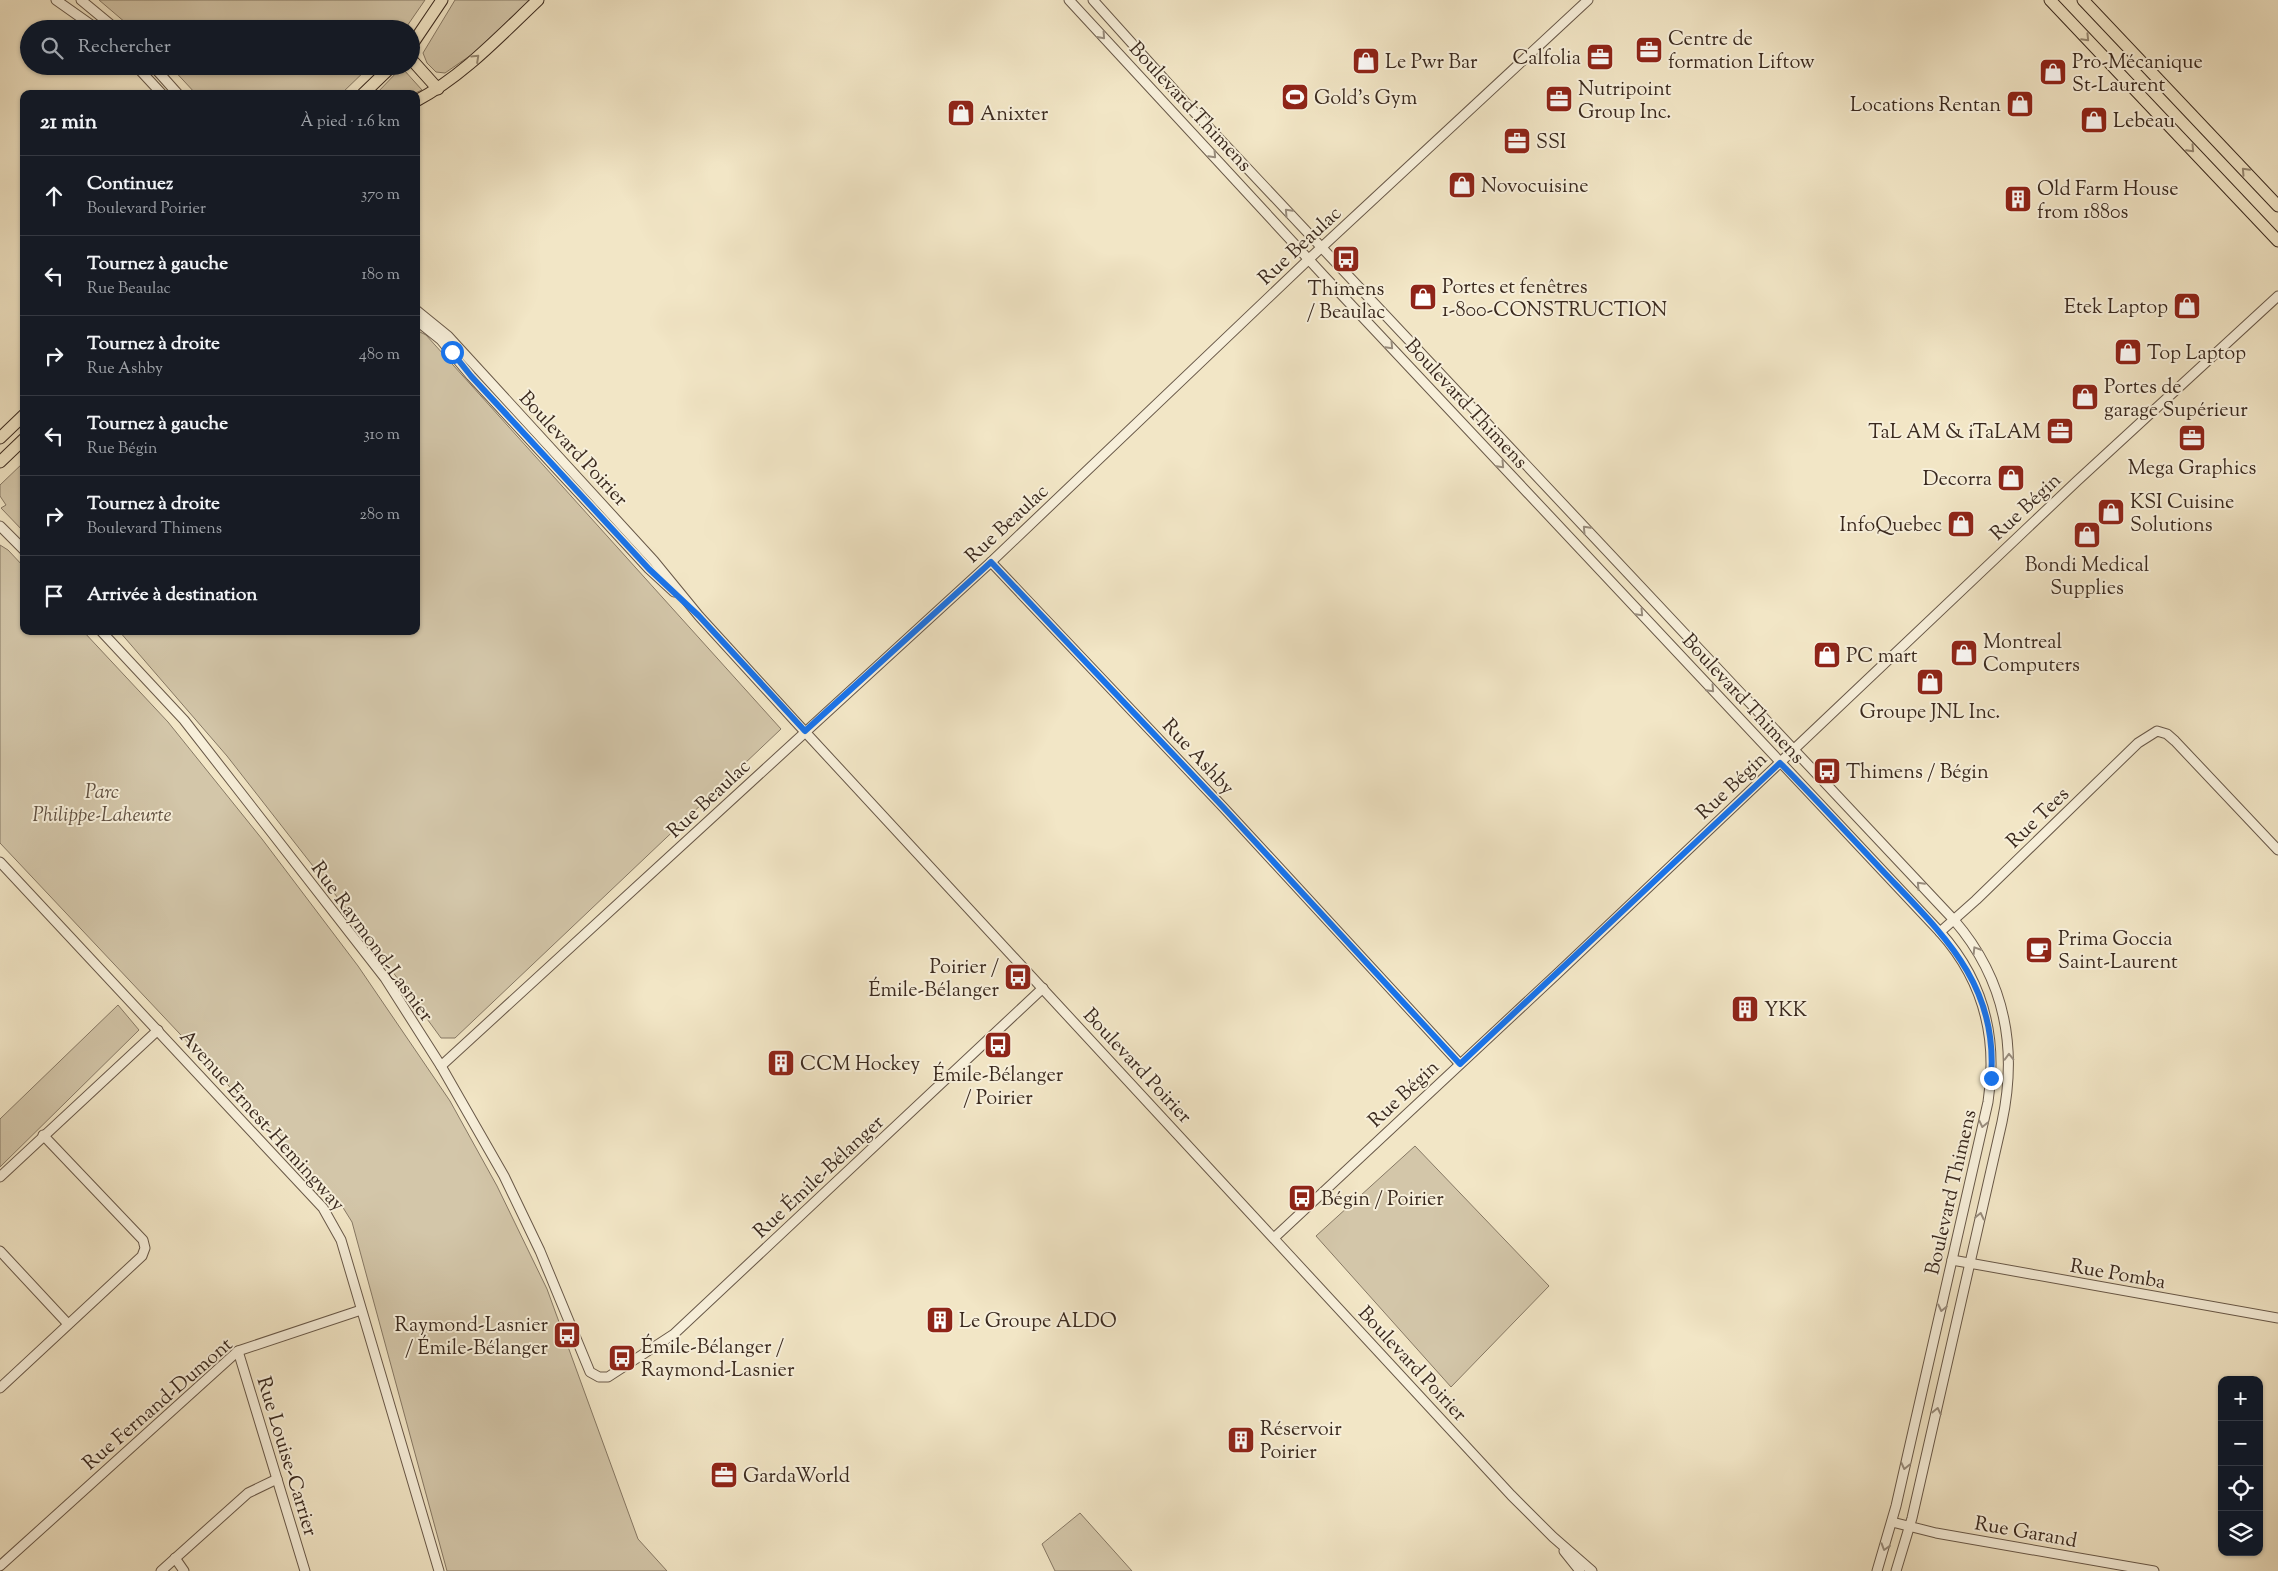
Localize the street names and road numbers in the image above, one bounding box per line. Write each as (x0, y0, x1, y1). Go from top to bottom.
street label: Boulevard Thimens (1121, 36, 1257, 179)
street label: Rue Beaulac (1252, 200, 1349, 293)
street label: Boulevard Thimens (1397, 333, 1533, 476)
street label: Boulevard Poirier (511, 385, 634, 514)
street label: Rue Bégin (1985, 467, 2069, 548)
street label: Rue Beaulac (959, 478, 1056, 571)
street label: Boulevard Thimens (1674, 628, 1810, 771)
street label: Rue Ashby (1154, 713, 1240, 802)
street label: Rue Bégin (1691, 746, 1775, 827)
street label: Rue Beaulac (661, 753, 758, 846)
street label: Rue Tees (2001, 781, 2077, 856)
street label: Rue Raymond-Lasnier (303, 856, 440, 1029)
street label: Boulevard Poirier (1075, 1002, 1198, 1131)
street label: Avenue Ernest-Hemingway (172, 1024, 351, 1219)
street label: Rue Bégin (1363, 1054, 1447, 1135)
street label: Boulevard Thimens (1919, 1107, 1986, 1278)
street label: Rue Émile-Bélanger (747, 1108, 892, 1246)
street label: Rue Pomba (2067, 1253, 2168, 1298)
street label: Boulevard Poirier (1350, 1300, 1473, 1429)
street label: Rue Fernand-Dumont (77, 1331, 240, 1478)
street label: Rue Louise-Carrier (248, 1373, 324, 1540)
street label: Rue Garand (1972, 1510, 2079, 1557)

